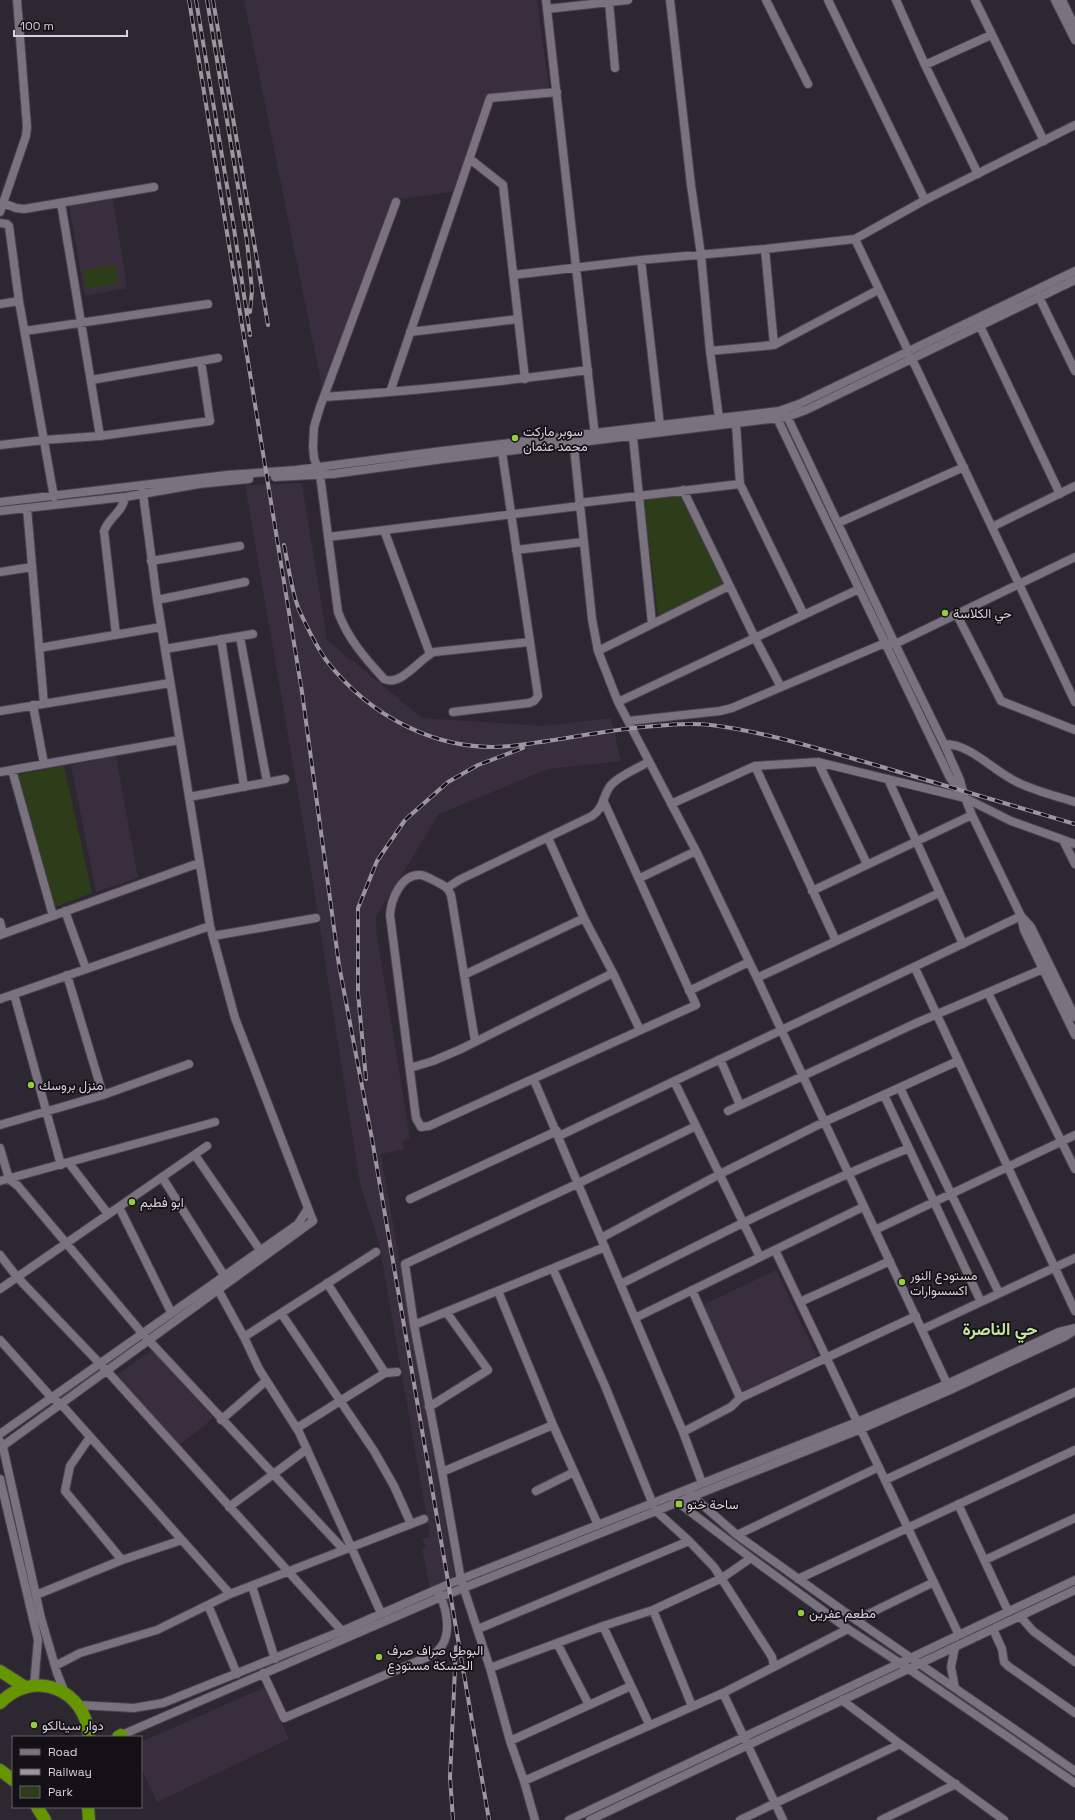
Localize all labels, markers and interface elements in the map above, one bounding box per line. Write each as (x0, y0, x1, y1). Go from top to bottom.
scale bar (14, 12, 127, 38)
text: 100 m (20, 18, 54, 34)
place label: سوبر ماركت محمد عثمان (523, 423, 588, 455)
marker: سوبر ماركت محمد عثمان (510, 433, 520, 443)
place label: حي الكلاسة (953, 605, 1012, 624)
marker: حي الكلاسة (940, 608, 950, 618)
place label: منزل بروسك (39, 1077, 103, 1094)
marker: منزل بروسك (26, 1080, 36, 1090)
place label: ابو فطيم (140, 1194, 184, 1211)
marker: ابو فطيم (127, 1197, 137, 1207)
place label: مستودع النور اكسسوارات (909, 1267, 977, 1299)
marker: مستودع النور اكسسوارات (897, 1277, 907, 1287)
district label: حي الناصرة (962, 1318, 1038, 1343)
place label: ساحة ختو (687, 1496, 739, 1513)
marker: ساحة ختو (674, 1499, 684, 1509)
place label: مطعم عفرين (809, 1605, 876, 1622)
marker: مطعم عفرين (796, 1608, 806, 1618)
place label: البوطي صراف صرف الحسكة مستودع (387, 1642, 483, 1675)
marker: البوطي صراف صرف الحسكة مستودع (374, 1652, 384, 1662)
place label: دوار سينالكو (42, 1717, 104, 1734)
marker: دوار سينالكو (29, 1720, 39, 1730)
legend (12, 1736, 142, 1808)
text: Road (48, 1744, 77, 1760)
text: Railway (48, 1764, 92, 1780)
text: Park (48, 1784, 73, 1800)

